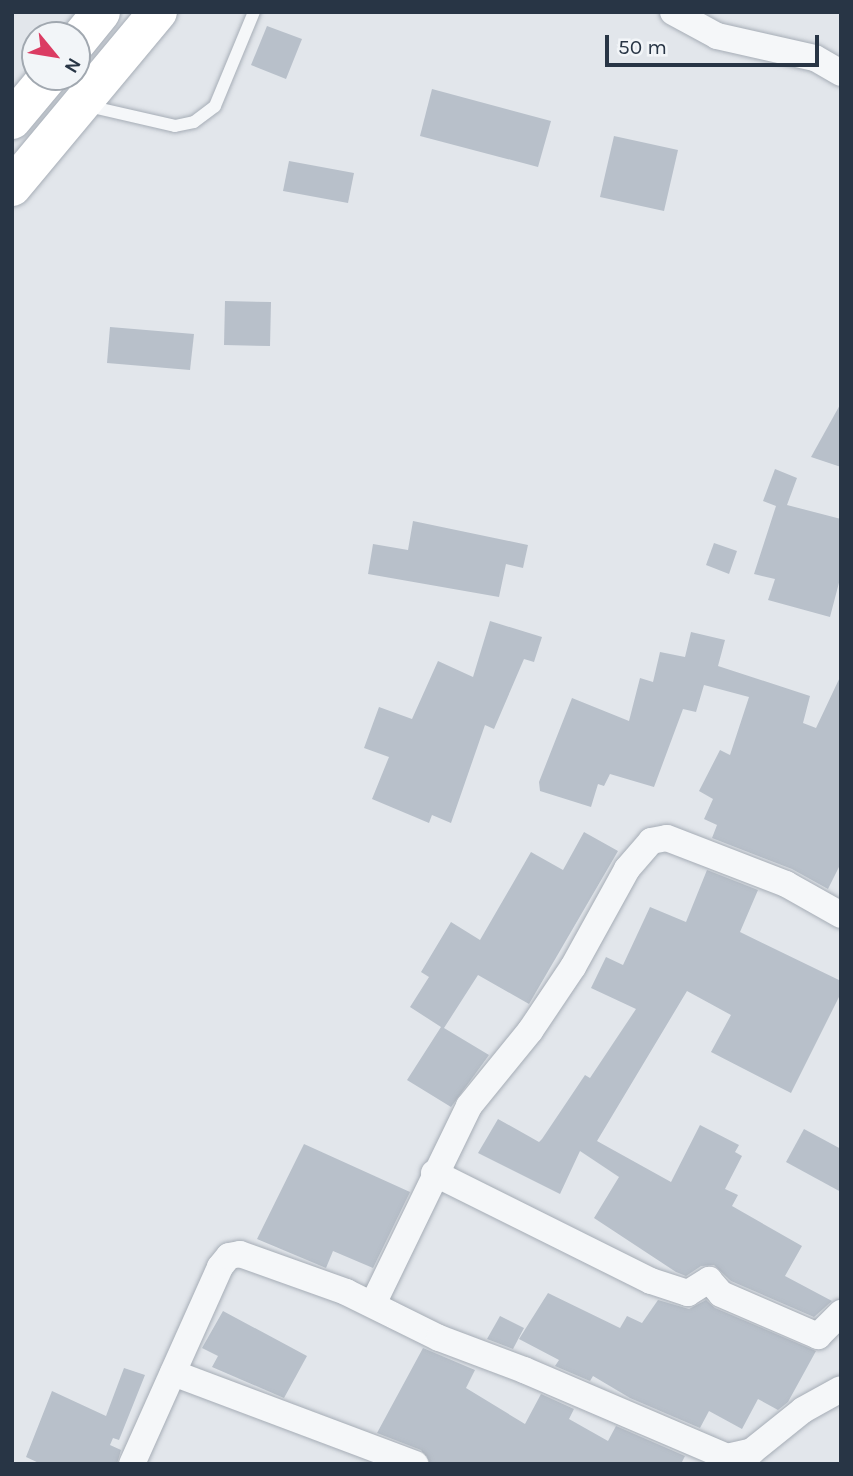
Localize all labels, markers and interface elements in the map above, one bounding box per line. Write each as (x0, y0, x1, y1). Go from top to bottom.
north arrow (21, 21, 91, 91)
scale bar (608, 21, 822, 65)
text: 50 m (618, 35, 667, 59)
text: N (60, 54, 85, 77)

